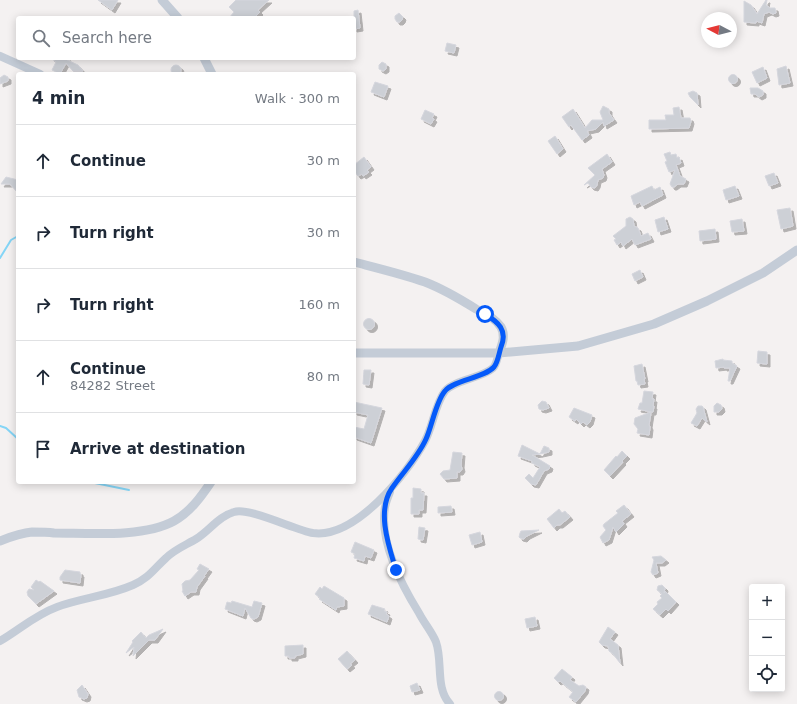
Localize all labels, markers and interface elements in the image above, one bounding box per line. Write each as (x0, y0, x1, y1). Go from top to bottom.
north arrow (701, 12, 737, 48)
search box (16, 16, 356, 60)
icon: search (30, 27, 52, 49)
text: Search here (62, 29, 152, 47)
text: 4 min (32, 88, 85, 108)
text: Walk · 300 m (255, 91, 340, 106)
icon: ahead (32, 150, 54, 172)
text: Continue (70, 152, 146, 170)
text: 30 m (307, 153, 340, 168)
icon: right (32, 222, 54, 244)
text: Turn right (70, 224, 154, 242)
text: 30 m (307, 225, 340, 240)
icon: right (32, 294, 54, 316)
text: Turn right (70, 296, 154, 314)
text: 160 m (298, 297, 340, 312)
route start (476, 305, 494, 323)
text: Continue (70, 360, 146, 378)
icon: ahead (32, 366, 54, 388)
text: 80 m (307, 369, 340, 384)
text: 84282 Street (70, 378, 155, 393)
icon: arrive (32, 438, 54, 460)
text: Arrive at destination (70, 440, 245, 458)
route end (387, 561, 405, 579)
map controls (749, 584, 785, 692)
button: + (749, 584, 785, 620)
button: − (749, 620, 785, 656)
button: locate (749, 656, 785, 692)

